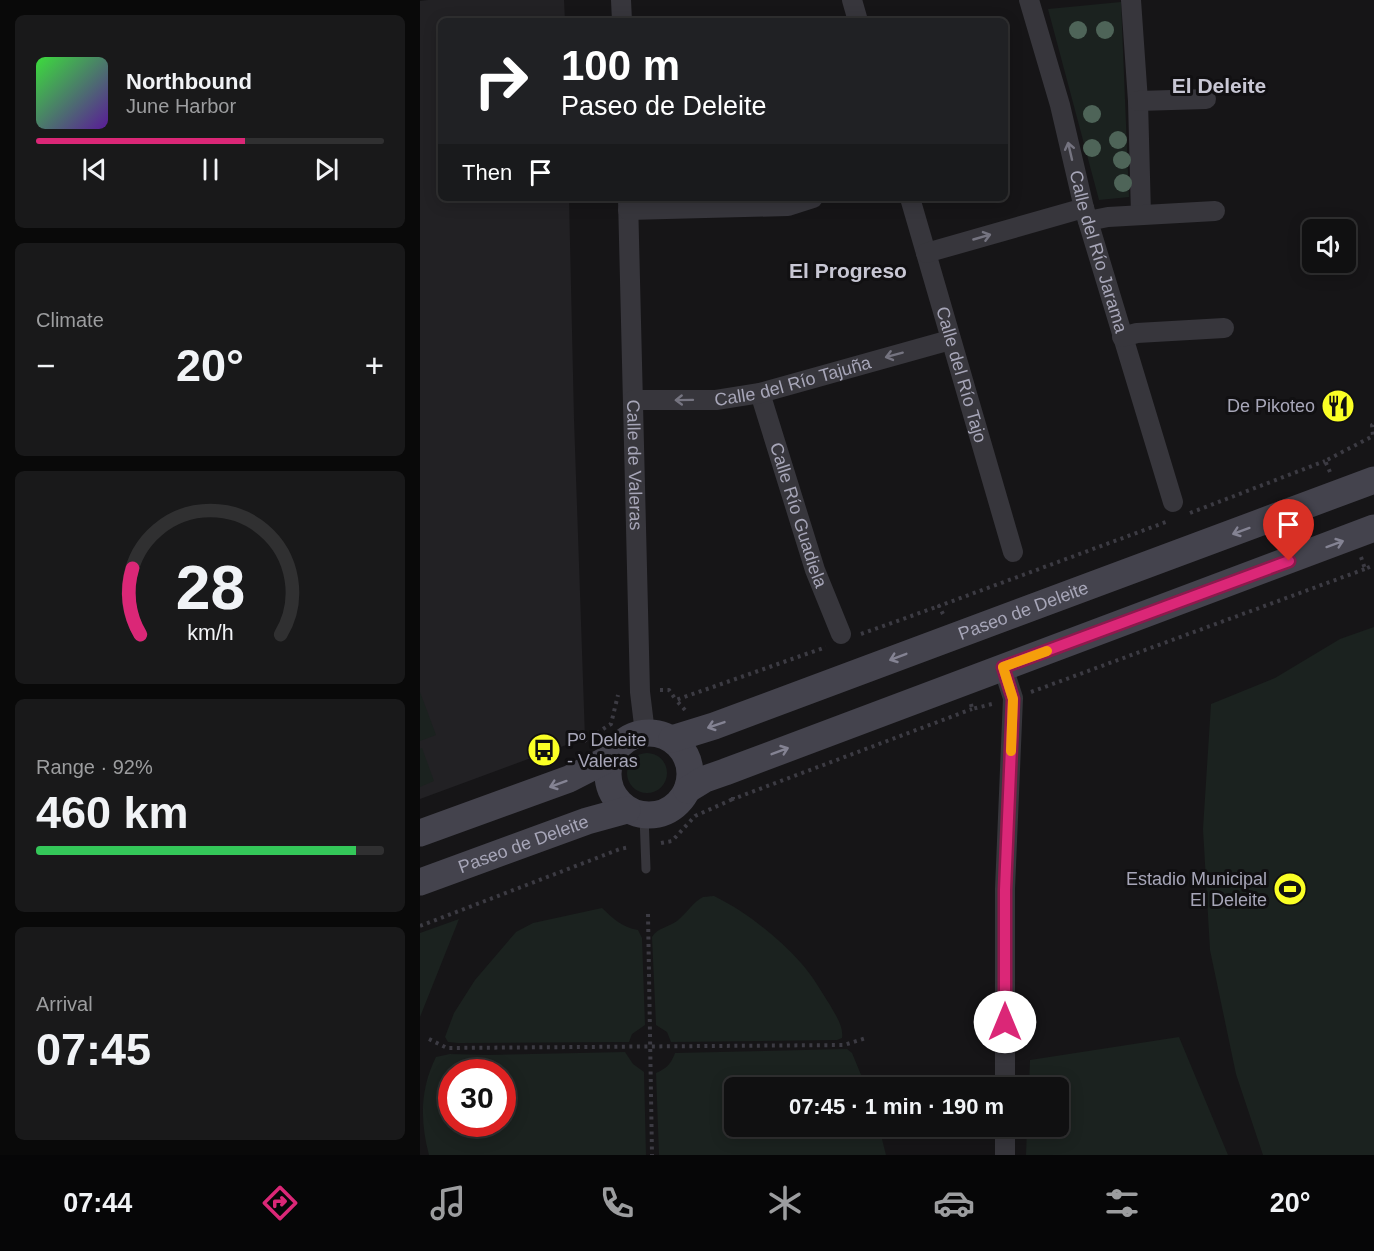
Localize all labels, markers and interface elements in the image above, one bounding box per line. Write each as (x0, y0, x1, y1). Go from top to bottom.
icon: right (462, 42, 540, 120)
text: 100 m (561, 42, 680, 89)
text: Northbound (126, 69, 252, 94)
district label: El Deleite (1172, 74, 1266, 97)
text: Paseo de Deleite (561, 91, 767, 121)
text: June Harbor (126, 95, 236, 117)
one-way arrow (1064, 142, 1076, 161)
icon: previous (78, 153, 111, 186)
icon: pause (194, 153, 227, 186)
icon: next (310, 153, 343, 186)
icon: arrive (524, 156, 557, 189)
text: Then (462, 160, 512, 185)
street label: Calle del Río Jarama (1066, 168, 1131, 336)
map controls (1302, 219, 1356, 273)
button: sound (1302, 219, 1356, 273)
one-way arrow (972, 231, 991, 242)
district label: El Progreso (789, 259, 907, 282)
street label: Calle del Río Tajo (932, 304, 991, 445)
text: Climate (36, 309, 104, 331)
text: 20° (176, 340, 244, 391)
text: − (36, 347, 55, 384)
text: + (365, 347, 384, 384)
one-way arrow (885, 350, 904, 362)
street label: Calle del Río Tajuña (713, 352, 874, 410)
restaurant icon: De Pikoteo (1320, 388, 1356, 424)
one-way arrow (674, 394, 694, 406)
place label: De Pikoteo (1227, 396, 1315, 416)
street label: Calle de Valeras (623, 399, 646, 531)
street label: Calle Río Guadiela (766, 440, 832, 592)
pin (1263, 499, 1314, 561)
icon: arrive (1272, 508, 1305, 541)
one-way arrow (1232, 526, 1251, 537)
one-way arrow (1325, 538, 1344, 549)
text: 28 (175, 553, 245, 622)
street label: Paseo de Deleite (955, 577, 1091, 644)
text: km/h (187, 621, 233, 645)
one-way arrow (890, 653, 908, 664)
one-way arrow (707, 721, 726, 732)
place label: Pº Deleite - Valeras (567, 730, 647, 771)
bus stop icon: Pº Deleite - Valeras (526, 732, 562, 768)
one-way arrow (770, 745, 788, 756)
text: Range · 92% (36, 756, 153, 778)
one-way arrow (549, 779, 568, 790)
text: 460 km (36, 787, 189, 838)
street label: Paseo de Deleite (455, 811, 591, 877)
place label: Estadio Municipal El Deleite (1126, 869, 1267, 910)
sports icon: Estadio Municipal El Deleite (1272, 871, 1308, 907)
position arrow (973, 990, 1037, 1054)
text: Arrival (36, 993, 93, 1015)
text: 07:45 (36, 1024, 151, 1075)
speed limit sign: 30 (438, 1059, 516, 1137)
text: 07:45 · 1 min · 190 m (789, 1094, 1004, 1119)
icon: directions (259, 1182, 301, 1224)
icon: music (427, 1182, 469, 1224)
icon: phone (596, 1182, 638, 1224)
icon: climate (764, 1182, 806, 1224)
icon: car (933, 1182, 975, 1224)
icon: filters (1101, 1182, 1143, 1224)
text: 07:44 (63, 1188, 132, 1218)
text: 20° (1270, 1188, 1311, 1218)

